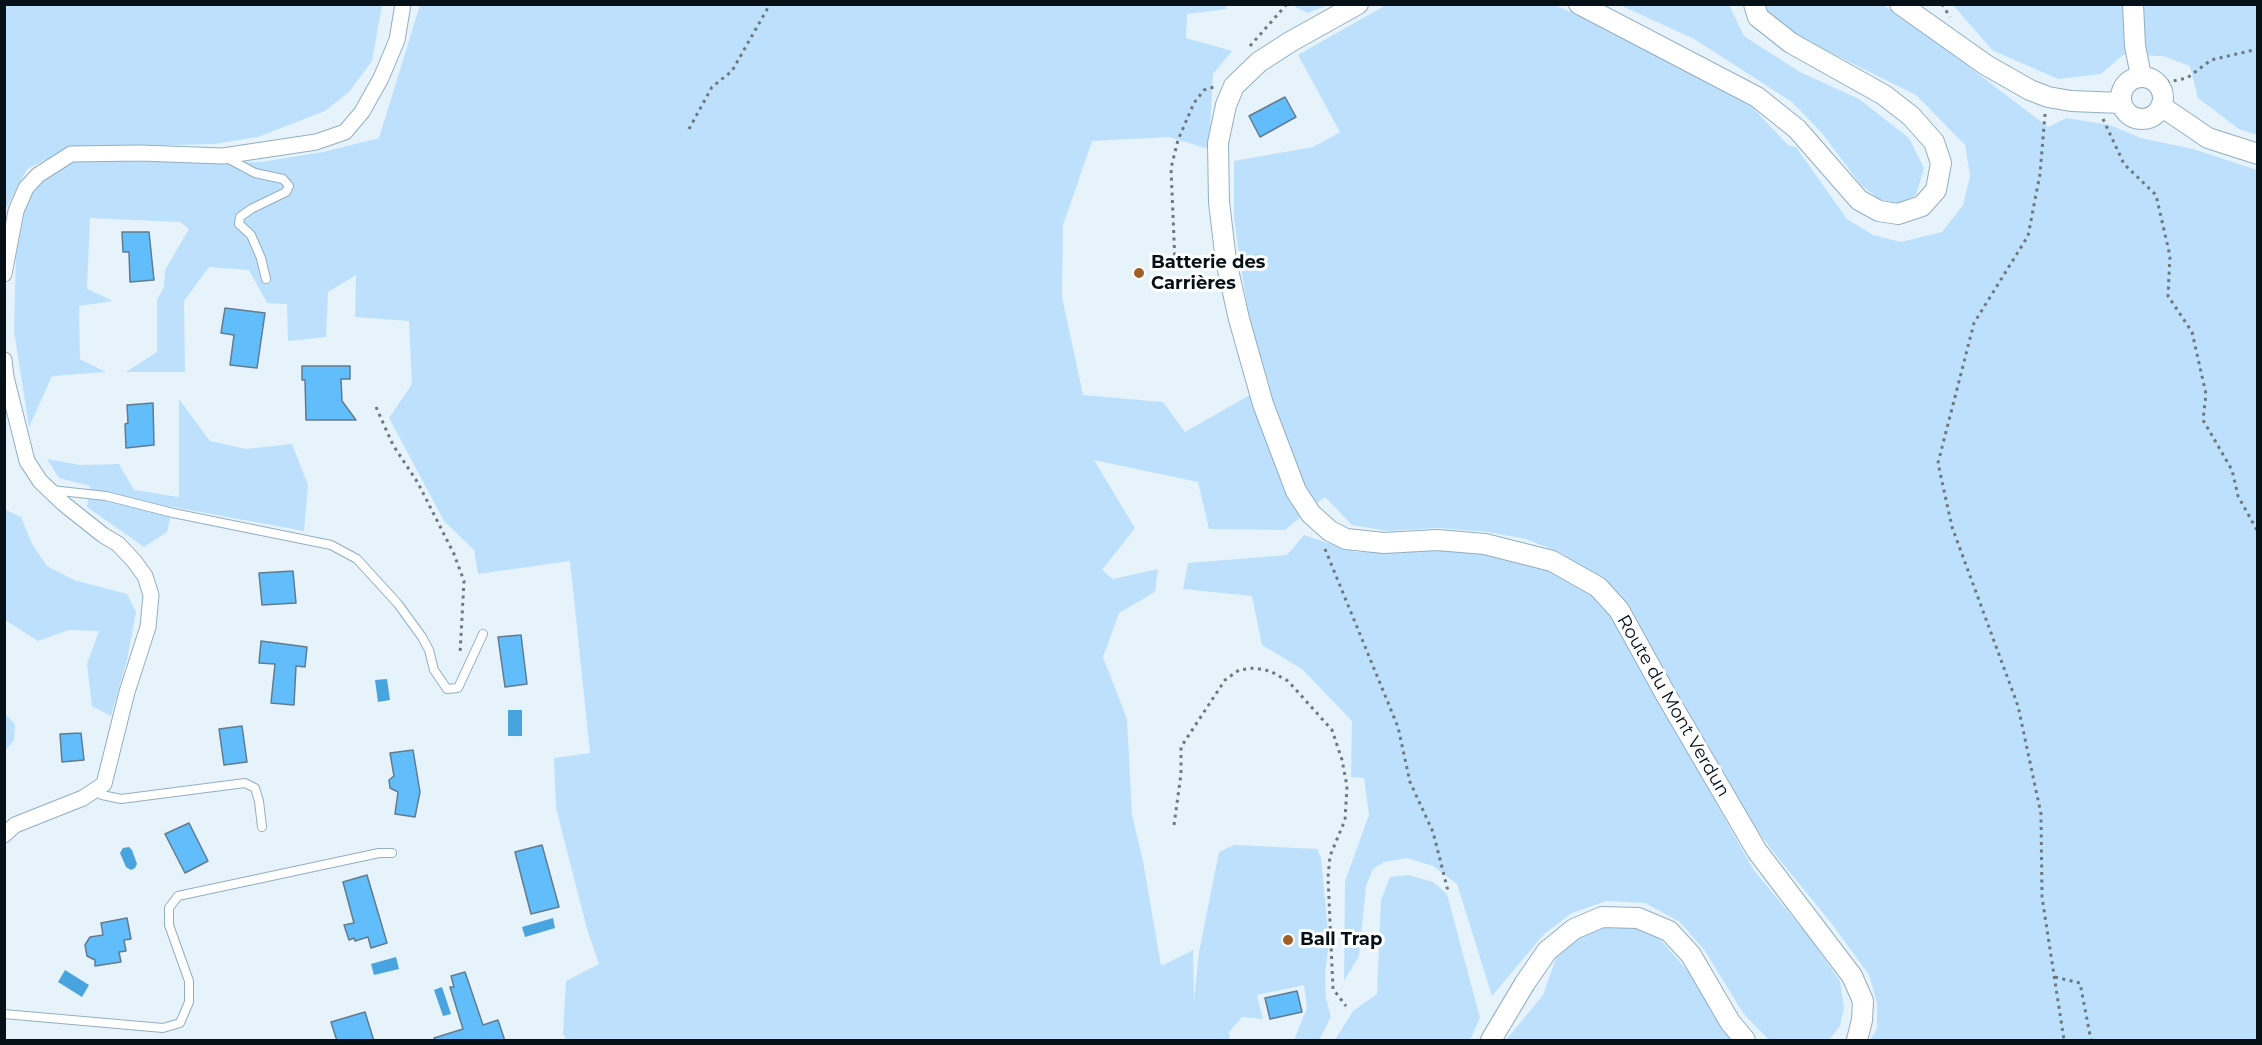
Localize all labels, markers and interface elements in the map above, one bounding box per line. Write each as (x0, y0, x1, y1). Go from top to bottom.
place label: Batterie des Carrières (1151, 252, 1265, 294)
marker: Batterie des Carrières (1132, 266, 1146, 280)
street label: Route du Mont Verdun (1612, 611, 1734, 801)
place label: Ball Trap (1300, 929, 1382, 951)
marker: Ball Trap (1281, 933, 1295, 947)

